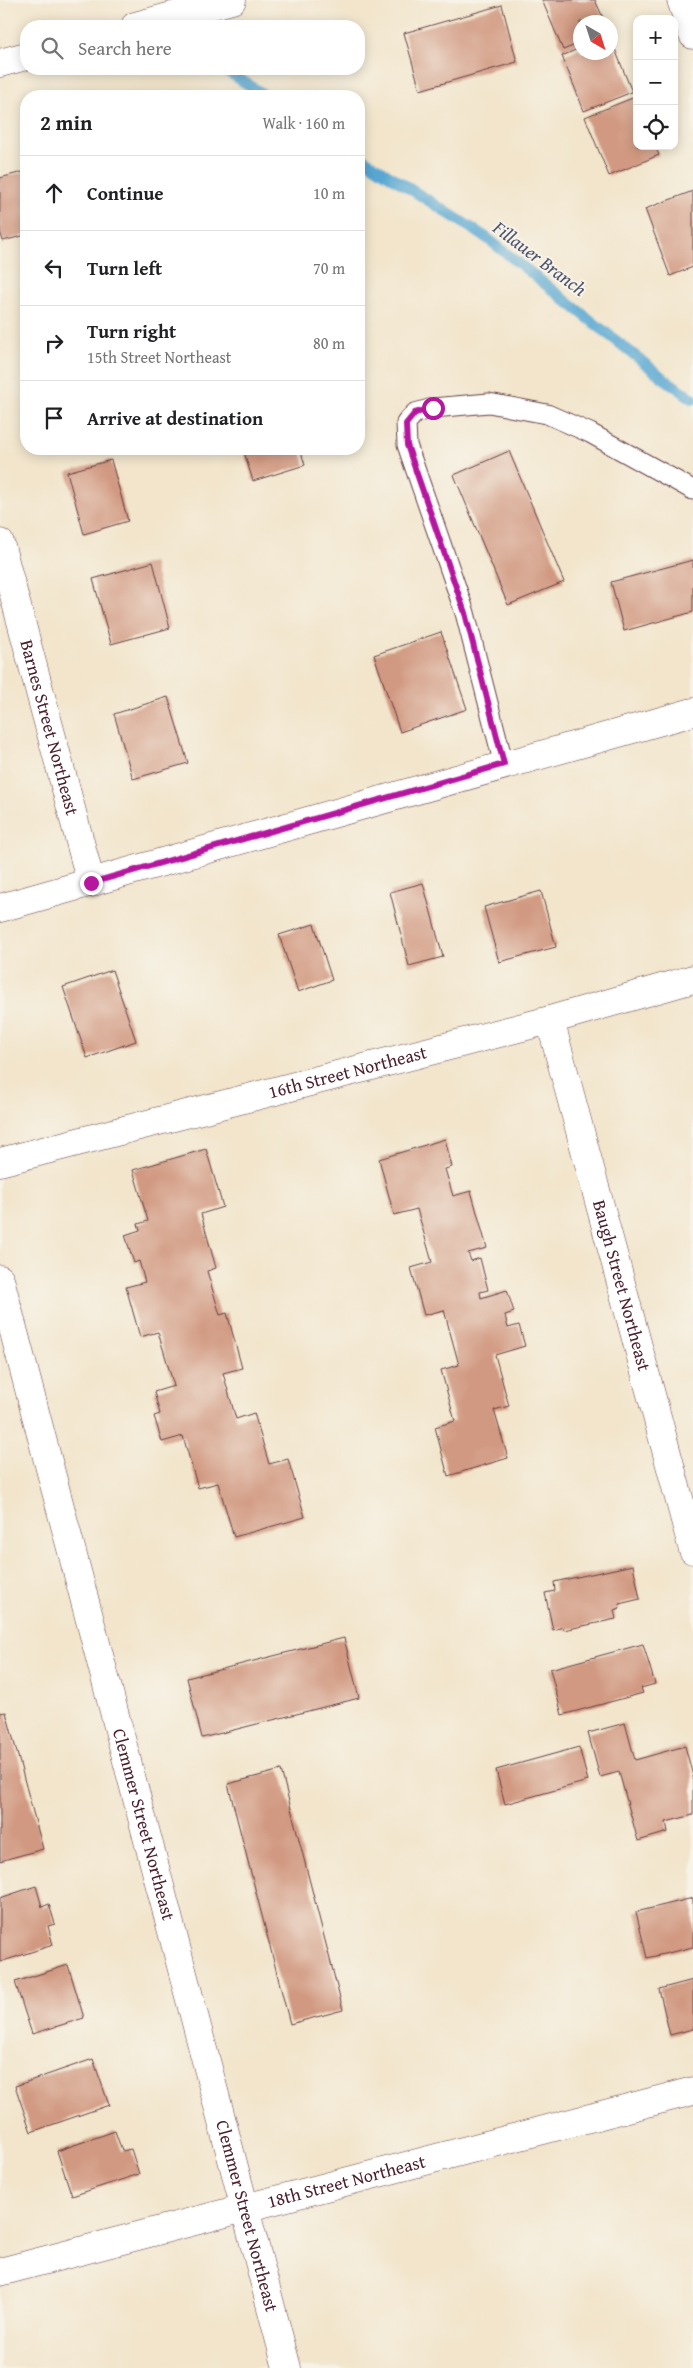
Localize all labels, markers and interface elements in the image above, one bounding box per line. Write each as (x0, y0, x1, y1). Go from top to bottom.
north arrow (573, 15, 618, 60)
map controls (633, 15, 678, 150)
button: + (633, 15, 678, 60)
search box (20, 20, 365, 75)
icon: search (38, 34, 66, 62)
text: Search here (78, 34, 172, 62)
button: − (633, 60, 678, 105)
button: locate (633, 105, 678, 150)
text: 2 min (40, 107, 92, 138)
text: Walk · 160 m (262, 111, 345, 135)
icon: ahead (40, 179, 68, 207)
text: Continue (87, 179, 164, 207)
text: 10 m (313, 181, 345, 205)
water label: Fillauer Branch (486, 213, 593, 303)
icon: left (40, 254, 68, 282)
text: Turn left (87, 254, 162, 282)
text: 70 m (313, 256, 345, 280)
text: Turn right (87, 317, 176, 345)
icon: right (40, 329, 68, 357)
text: 80 m (313, 331, 345, 355)
text: 15th Street Northeast (87, 345, 231, 369)
route start (422, 397, 445, 420)
icon: arrive (40, 404, 68, 432)
text: Arrive at destination (87, 404, 263, 432)
street label: Barnes Street Northeast (13, 637, 86, 819)
route end (80, 872, 103, 895)
street label: 16th Street Northeast (265, 1038, 430, 1105)
street label: Baugh Street Northeast (586, 1197, 658, 1375)
street label: Clemmer Street Northeast (106, 1725, 183, 1924)
street label: Clemmer Street Northeast (209, 2117, 286, 2315)
street label: 18th Street Northeast (264, 2147, 429, 2215)

